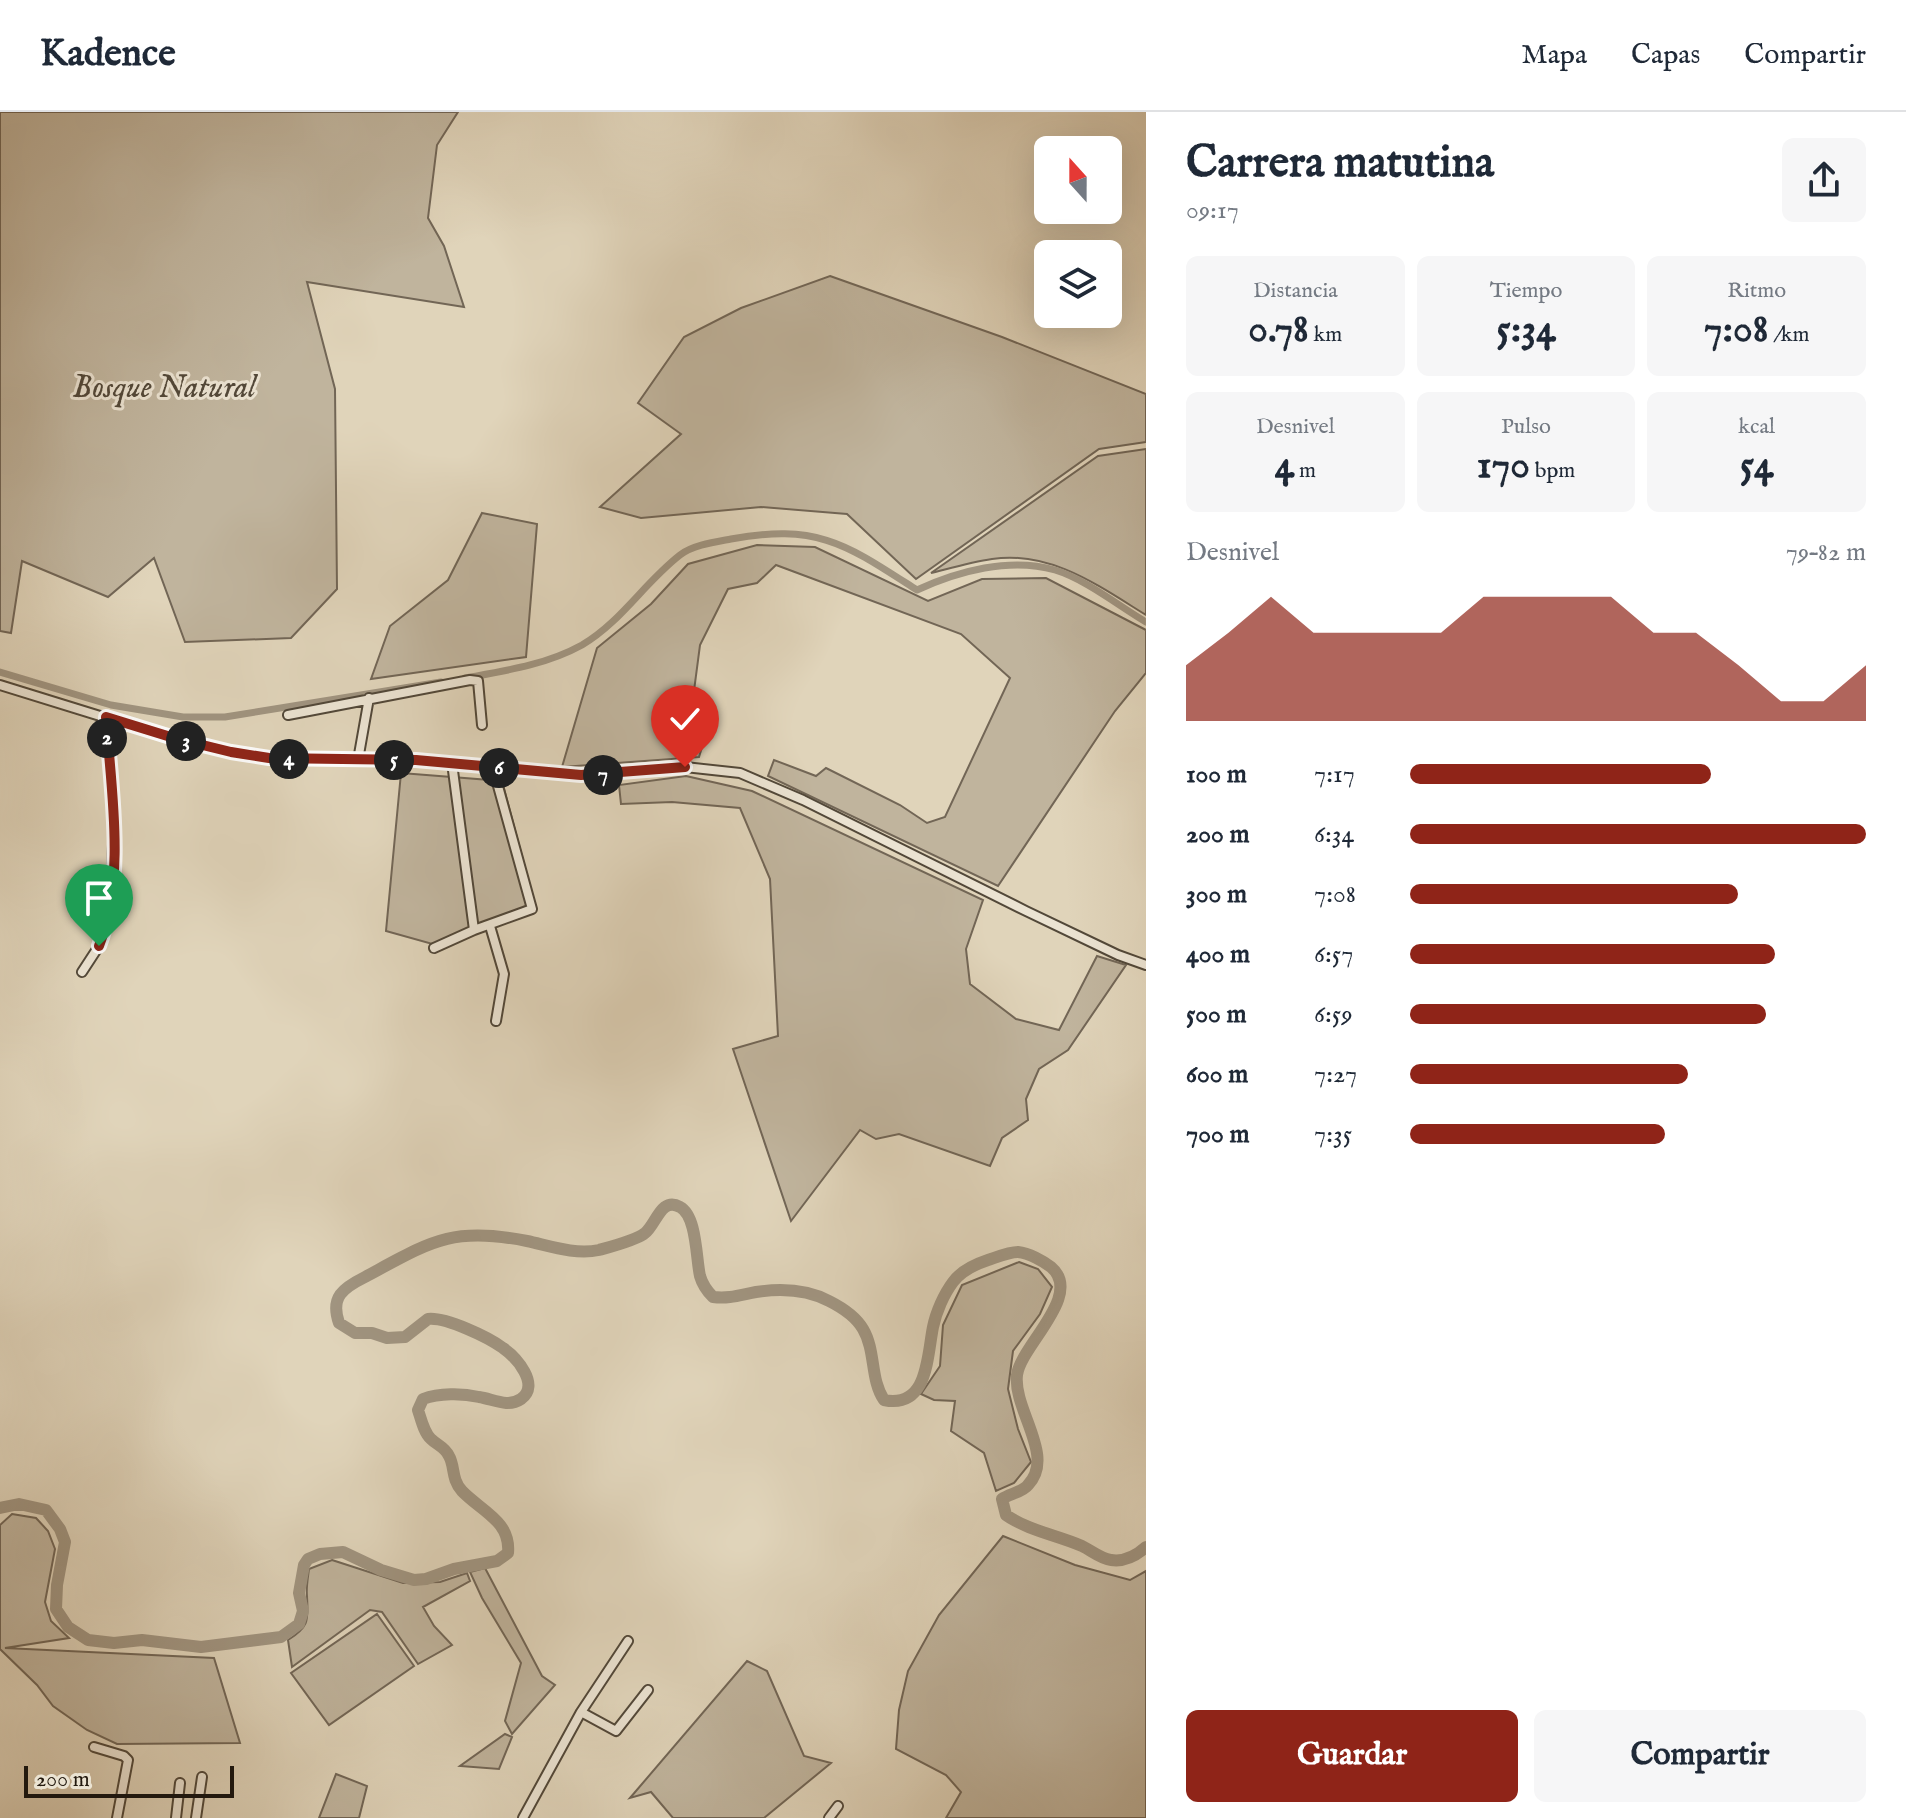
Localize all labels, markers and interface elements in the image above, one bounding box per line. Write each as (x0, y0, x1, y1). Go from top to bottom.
text: Kadence (40, 31, 176, 79)
text: Mapa (1521, 38, 1587, 73)
text: Capas (1631, 38, 1700, 73)
text: Compartir (1744, 38, 1866, 73)
north arrow (1034, 136, 1122, 224)
map controls (1034, 136, 1122, 328)
text: Carrera matutina (1186, 136, 1494, 192)
button: share (1782, 138, 1866, 222)
text: 09:17 (1186, 194, 1239, 227)
button: layers (1034, 240, 1122, 328)
text: Distancia (1253, 277, 1338, 305)
text: Tiempo (1490, 277, 1562, 305)
text: Ritmo (1727, 277, 1786, 305)
text: 0.78 (1248, 305, 1309, 356)
text: 5:34 (1496, 305, 1556, 356)
text: 7:08 (1704, 305, 1768, 356)
text: km (1309, 321, 1342, 349)
text: /km (1768, 321, 1810, 349)
park label: Bosque Natural (72, 368, 258, 409)
text: Desnivel (1256, 413, 1335, 441)
text: Pulso (1501, 413, 1551, 441)
text: kcal (1738, 413, 1775, 441)
text: 4 (1275, 441, 1294, 492)
text: 170 (1477, 441, 1530, 492)
text: 54 (1740, 441, 1774, 492)
text: m (1294, 457, 1316, 485)
text: bpm (1530, 457, 1575, 485)
text: Desnivel (1186, 536, 1279, 569)
text: 79–82 m (1786, 536, 1866, 569)
pin (651, 685, 719, 767)
icon: check (663, 697, 707, 741)
pin: 2 (87, 718, 127, 758)
pin: 3 (166, 721, 206, 761)
text: 2 (102, 724, 112, 752)
text: 3 (182, 727, 190, 755)
pin: 4 (269, 739, 309, 779)
pin: 5 (374, 740, 414, 780)
text: 4 (284, 745, 294, 773)
text: 5 (390, 746, 398, 774)
pin: 6 (479, 748, 519, 788)
text: 6 (494, 754, 504, 782)
pin: 7 (583, 755, 623, 795)
text: 100 m (1186, 758, 1247, 791)
text: 7:17 (1314, 758, 1355, 791)
text: 7 (598, 761, 608, 789)
text: 200 m (1186, 818, 1250, 851)
text: 6:34 (1314, 818, 1354, 851)
pin (65, 864, 133, 946)
icon: arrive (77, 876, 121, 920)
text: 300 m (1186, 878, 1247, 911)
text: 7:08 (1314, 878, 1356, 911)
text: 400 m (1186, 938, 1250, 971)
text: 6:57 (1314, 938, 1353, 971)
text: 500 m (1186, 998, 1247, 1031)
text: 6:59 (1314, 998, 1353, 1031)
text: 600 m (1186, 1058, 1248, 1091)
text: 7:27 (1314, 1058, 1357, 1091)
text: 700 m (1186, 1118, 1249, 1151)
text: 7:35 (1314, 1118, 1352, 1151)
button: Guardar (1186, 1710, 1518, 1802)
button: Compartir (1534, 1710, 1866, 1802)
scale bar (24, 1762, 234, 1798)
text: 200 m (36, 1766, 90, 1794)

